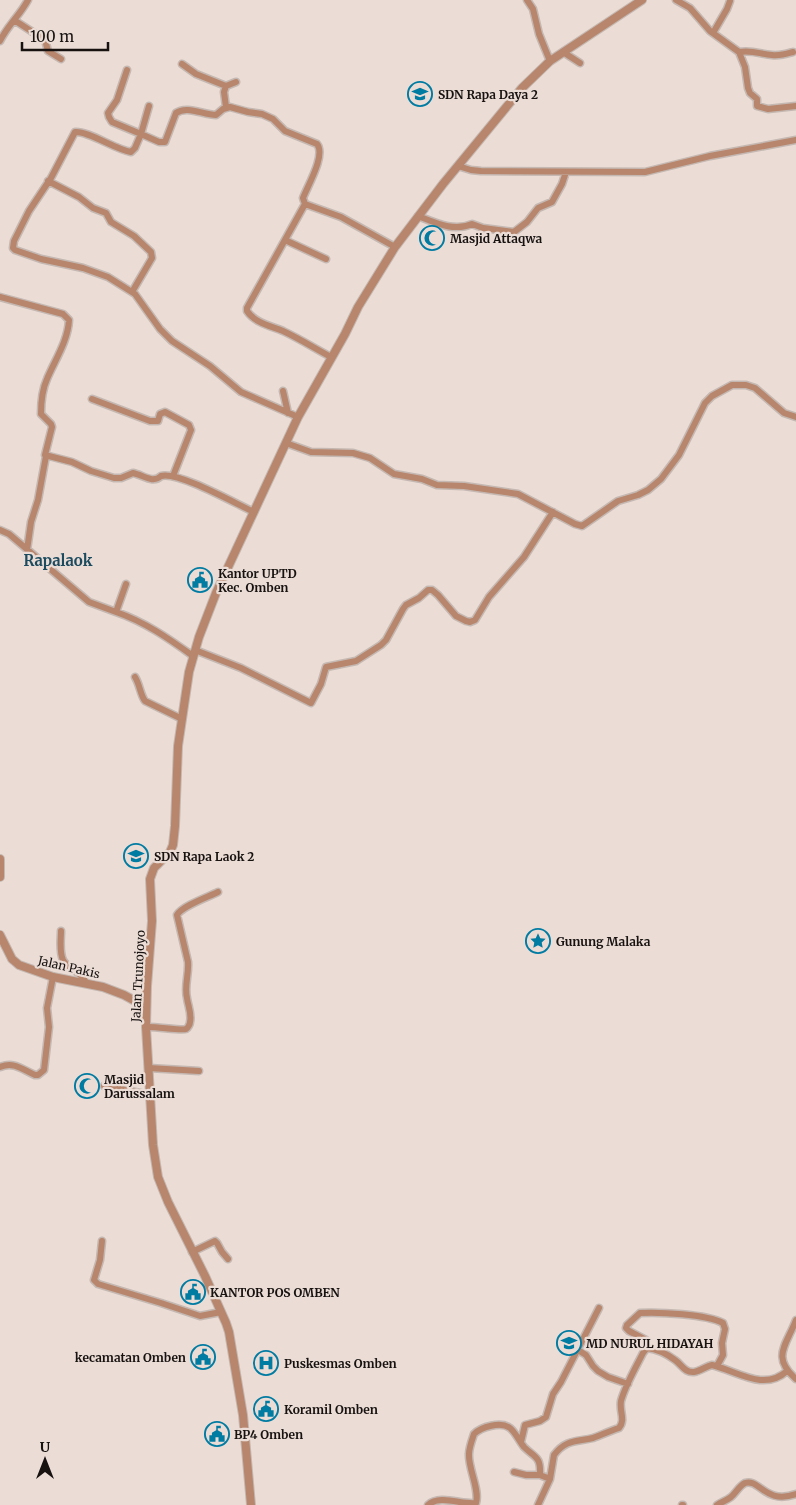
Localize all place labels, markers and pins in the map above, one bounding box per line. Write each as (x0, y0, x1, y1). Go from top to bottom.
school or university icon: SDN Rapa Daya 2 (407, 81, 433, 107)
place label: SDN Rapa Daya 2 (438, 87, 538, 102)
mosque icon: Masjid Attaqwa (419, 225, 445, 251)
place label: Masjid Attaqwa (450, 231, 542, 246)
place label: Kantor UPTD Kec. Omben (218, 566, 297, 595)
public building icon: Kantor UPTD Kec. Omben (187, 567, 213, 593)
school or university icon: SDN Rapa Laok 2 (123, 843, 149, 869)
place label: SDN Rapa Laok 2 (154, 849, 254, 864)
place icon: Gunung Malaka (525, 928, 551, 954)
place label: Gunung Malaka (556, 934, 651, 949)
place label: Masjid Darussalam (104, 1072, 175, 1101)
mosque icon: Masjid Darussalam (74, 1073, 100, 1099)
public building icon: KANTOR POS OMBEN (180, 1279, 206, 1305)
place label: KANTOR POS OMBEN (210, 1285, 340, 1300)
school or university icon: MD NURUL HIDAYAH (556, 1330, 582, 1356)
place label: MD NURUL HIDAYAH (586, 1336, 714, 1351)
public building icon: kecamatan Omben (190, 1344, 216, 1370)
place label: kecamatan Omben (75, 1350, 186, 1365)
hospital icon: Puskesmas Omben (253, 1350, 279, 1376)
place label: Puskesmas Omben (284, 1356, 397, 1371)
public building icon: Koramil Omben (253, 1396, 279, 1422)
place label: Koramil Omben (284, 1402, 378, 1417)
public building icon: BP4 Omben (204, 1421, 230, 1447)
place label: BP4 Omben (234, 1427, 303, 1442)

